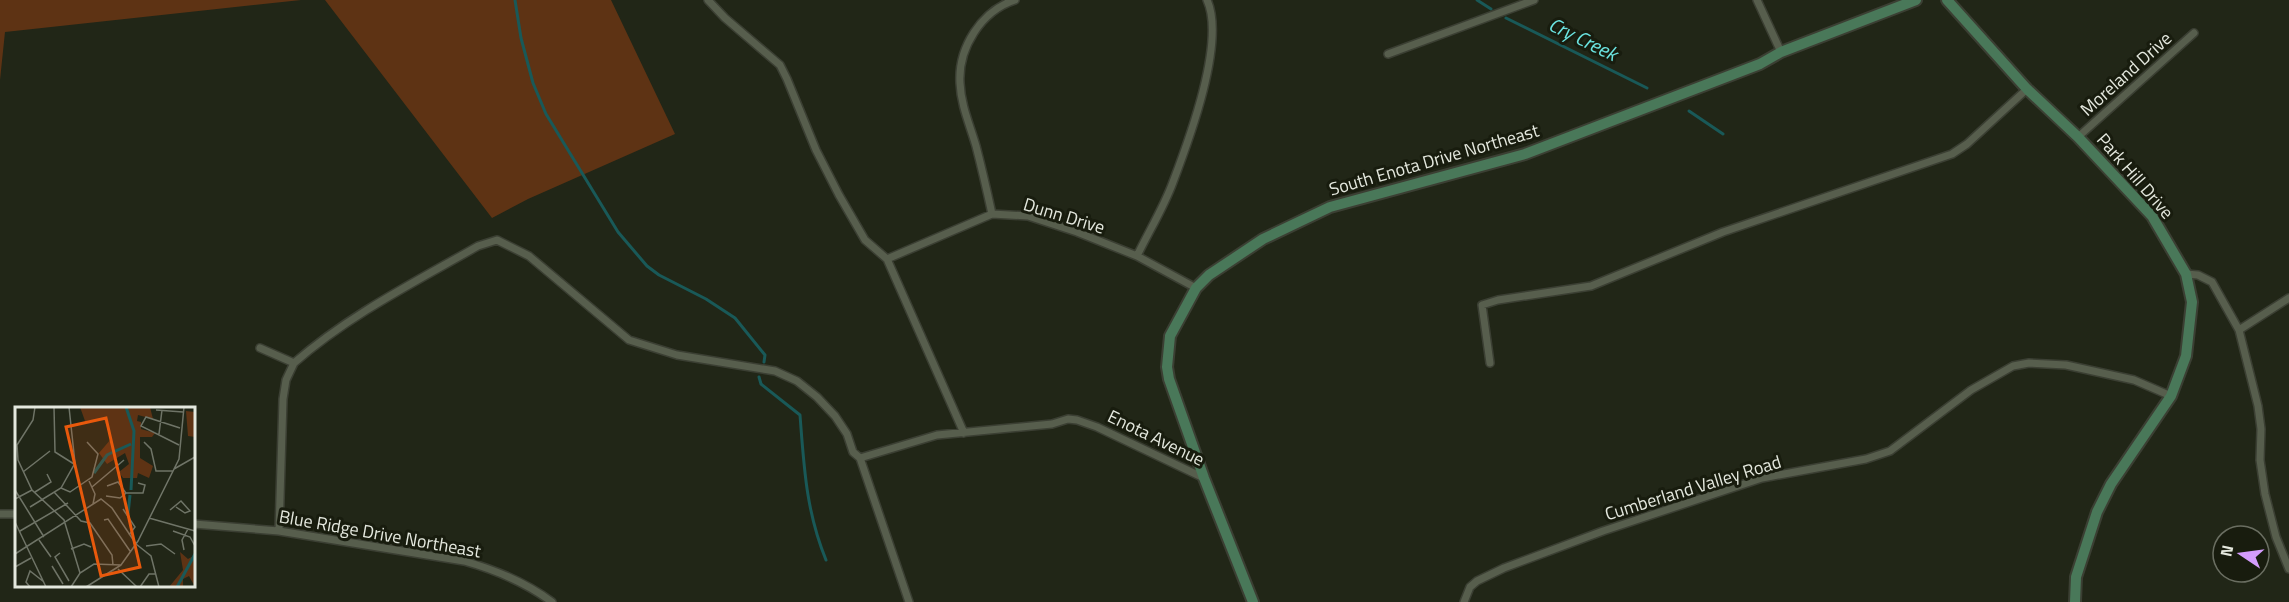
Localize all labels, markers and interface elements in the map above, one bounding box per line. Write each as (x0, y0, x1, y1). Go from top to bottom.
water label: Cry Creek (1543, 9, 1625, 69)
street label: Moreland Drive (2074, 25, 2178, 122)
street label: South Enota Drive Northeast (1326, 116, 1543, 202)
street label: Park Hill Drive (2090, 127, 2180, 225)
street label: Dunn Drive (1020, 190, 1108, 241)
street label: Enota Avenue (1103, 402, 1209, 473)
inset map (15, 407, 195, 587)
street label: Cumberland Valley Road (1601, 448, 1784, 527)
street label: Blue Ridge Drive Northeast (277, 502, 484, 565)
north arrow (2211, 524, 2271, 584)
text: N (2213, 543, 2239, 559)

